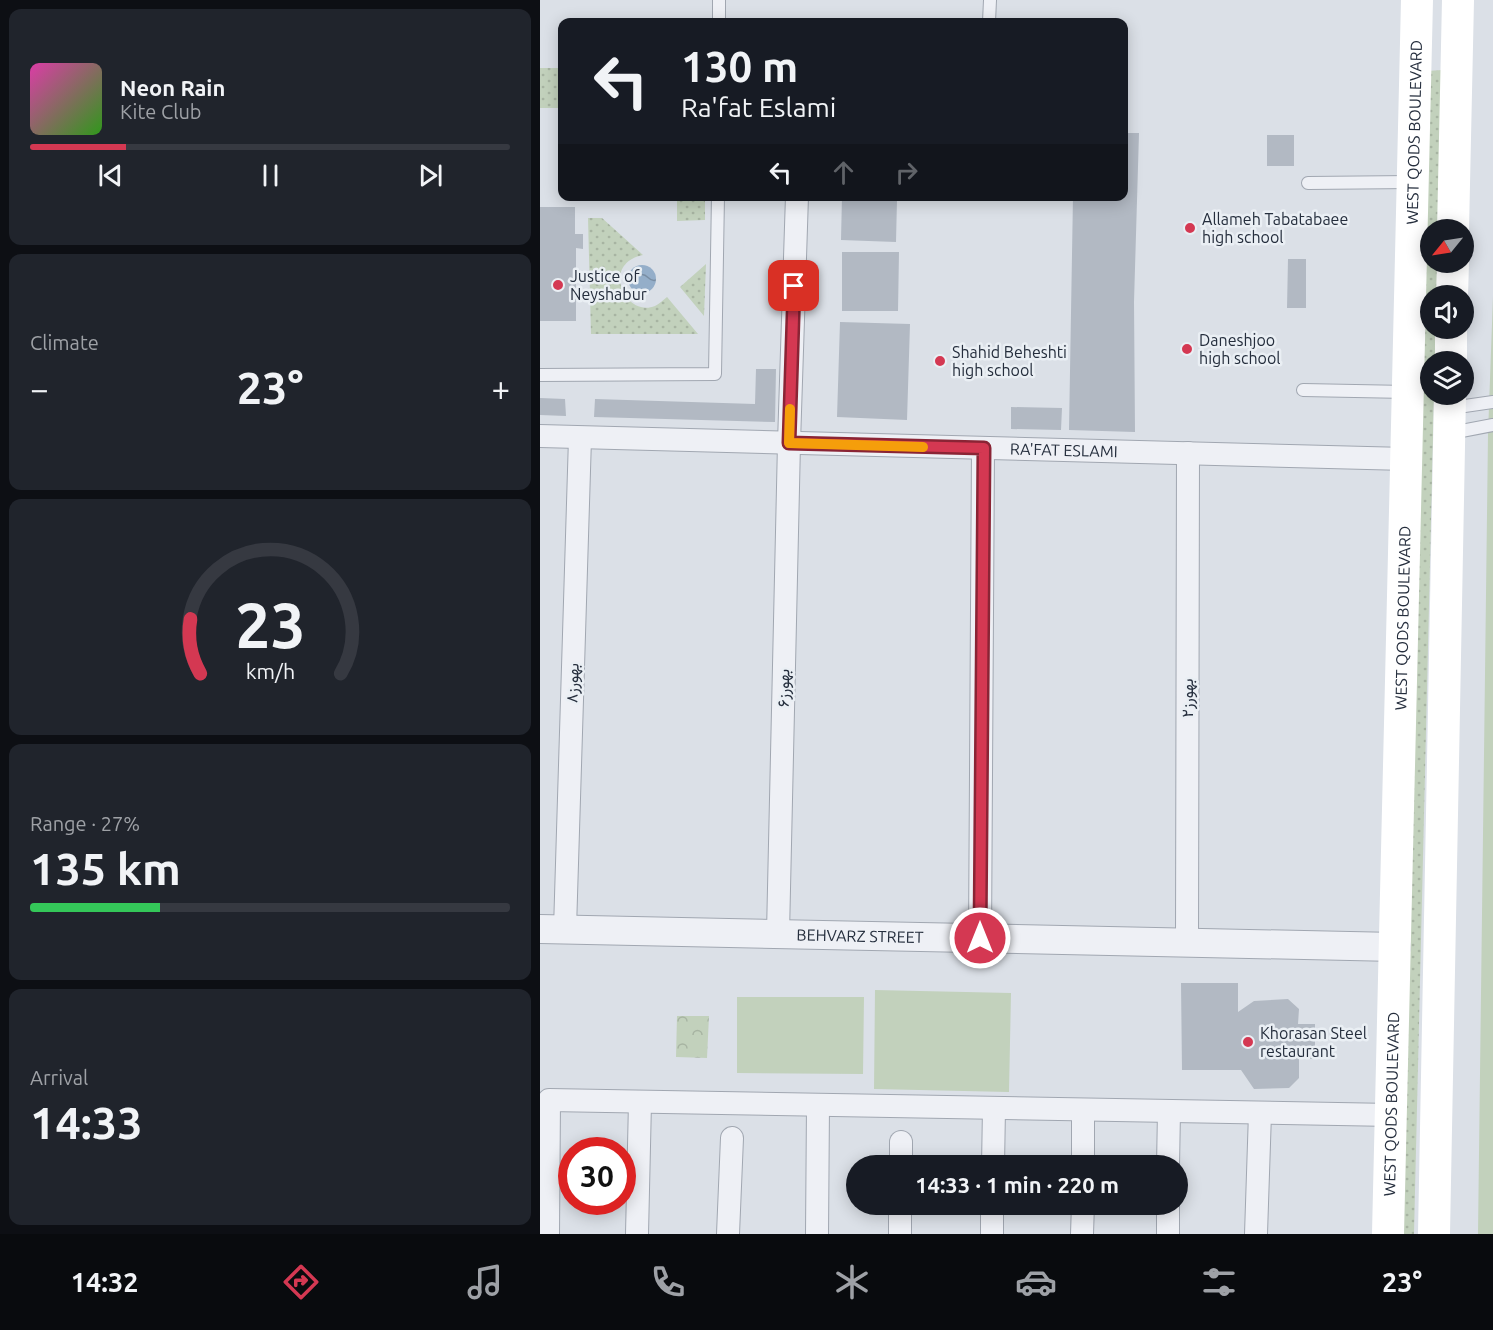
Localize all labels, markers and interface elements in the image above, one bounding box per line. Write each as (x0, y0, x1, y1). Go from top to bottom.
street label: WEST QODS BOULEVARD (1403, 40, 1425, 225)
icon: left (582, 42, 660, 120)
text: 130 m (681, 43, 798, 90)
text: Neon Rain (120, 75, 225, 100)
text: Ra'fat Eslami (681, 92, 836, 122)
text: Kite Club (120, 100, 202, 123)
icon: left (764, 156, 797, 189)
icon: ahead (827, 156, 860, 189)
icon: right (890, 156, 923, 189)
icon: previous (94, 159, 127, 192)
icon: pause (254, 159, 287, 192)
icon: next (414, 159, 447, 192)
place label: Allameh Tabatabaee high school (1202, 210, 1348, 246)
north arrow (1420, 219, 1474, 273)
map controls (1420, 219, 1474, 405)
marker: Allameh Tabatabaee high school (1183, 221, 1197, 235)
pin (768, 260, 819, 311)
place label: Justice of Neyshabur (570, 267, 647, 303)
icon: arrive (777, 269, 810, 302)
marker: Justice of Neyshabur (551, 278, 565, 292)
button: sound (1420, 285, 1474, 339)
text: Climate (30, 331, 99, 354)
place label: Daneshjoo high school (1199, 331, 1280, 367)
marker: Daneshjoo high school (1180, 342, 1194, 356)
place label: Shahid Beheshti high school (952, 343, 1067, 379)
button: layers (1420, 351, 1474, 405)
marker: Shahid Beheshti high school (933, 354, 947, 368)
text: 23° (237, 362, 303, 413)
text: − (30, 370, 49, 407)
text: + (491, 370, 510, 407)
street label: RA'FAT ESLAMI (1010, 439, 1118, 460)
street label: WEST QODS BOULEVARD (1391, 526, 1414, 711)
text: 23 (235, 590, 305, 660)
text: km/h (245, 659, 295, 683)
street label: بهورز۸ (562, 663, 584, 703)
street label: بهورز۶ (774, 669, 794, 707)
street label: بهورز۲ (1178, 679, 1198, 717)
text: Range · 27% (30, 812, 140, 835)
text: 135 km (30, 843, 181, 894)
position arrow (948, 906, 1012, 970)
street label: BEHVARZ STREET (796, 925, 924, 946)
street label: WEST QODS BOULEVARD (1380, 1012, 1402, 1197)
place label: Khorasan Steel restaurant (1260, 1024, 1367, 1060)
marker: Khorasan Steel restaurant (1241, 1035, 1255, 1049)
text: Arrival (30, 1066, 88, 1089)
text: 14:33 (30, 1097, 143, 1148)
speed limit sign: 30 (558, 1137, 636, 1215)
text: 14:33 · 1 min · 220 m (915, 1172, 1119, 1197)
icon: directions (280, 1261, 322, 1303)
icon: music (464, 1261, 506, 1303)
icon: phone (647, 1261, 689, 1303)
icon: climate (831, 1261, 873, 1303)
icon: car (1015, 1261, 1057, 1303)
icon: filters (1198, 1261, 1240, 1303)
text: 14:32 (71, 1267, 138, 1297)
text: 23° (1382, 1267, 1422, 1297)

